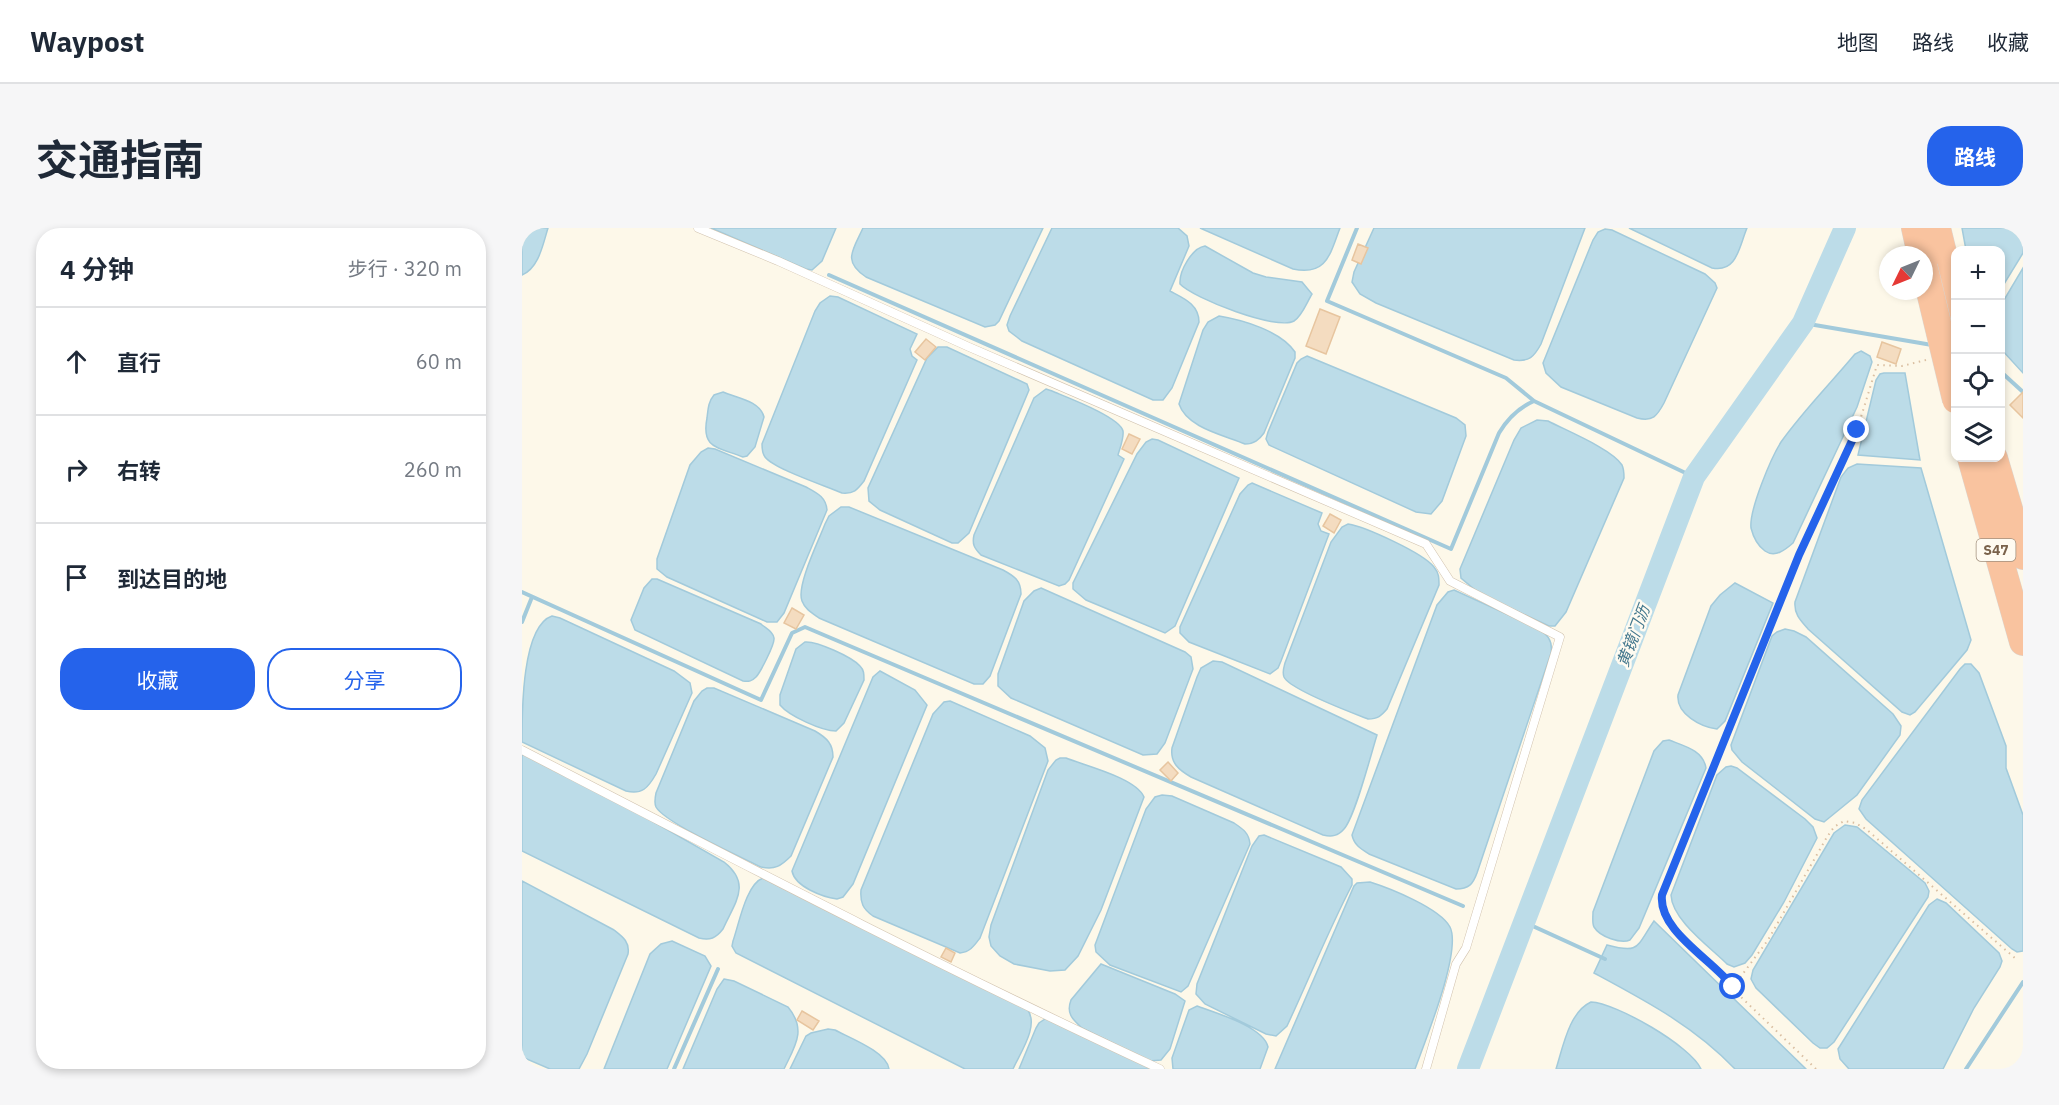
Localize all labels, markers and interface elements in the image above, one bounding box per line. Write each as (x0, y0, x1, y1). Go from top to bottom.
text: Waypost (30, 23, 144, 60)
text: 地图 (1837, 28, 1879, 56)
text: 路线 (1912, 28, 1954, 56)
text: 收藏 (1987, 28, 2029, 56)
button: 路线 (1927, 126, 2023, 186)
text: 交通指南 (36, 132, 204, 187)
north arrow (1879, 246, 1933, 300)
map controls (1951, 246, 2005, 462)
button: + (1951, 246, 2005, 300)
text: 4 分钟 (60, 252, 134, 286)
text: 步行 · 320 m (348, 255, 462, 282)
button: − (1951, 300, 2005, 354)
icon: ahead (60, 345, 93, 378)
text: 直行 (117, 348, 161, 377)
text: 60 m (416, 348, 462, 375)
button: locate (1951, 354, 2005, 408)
button: layers (1951, 408, 2005, 462)
route end (1843, 416, 1869, 442)
icon: right (60, 453, 93, 486)
text: 右转 (117, 456, 161, 485)
text: 260 m (404, 456, 462, 483)
road number: S47 (1976, 539, 2016, 561)
icon: arrive (60, 561, 93, 594)
text: 到达目的地 (117, 564, 227, 593)
water label: 黄镜门沥 (1612, 600, 1655, 669)
button: 收藏 (60, 648, 255, 710)
button: 分享 (267, 648, 462, 710)
route start (1719, 973, 1745, 999)

